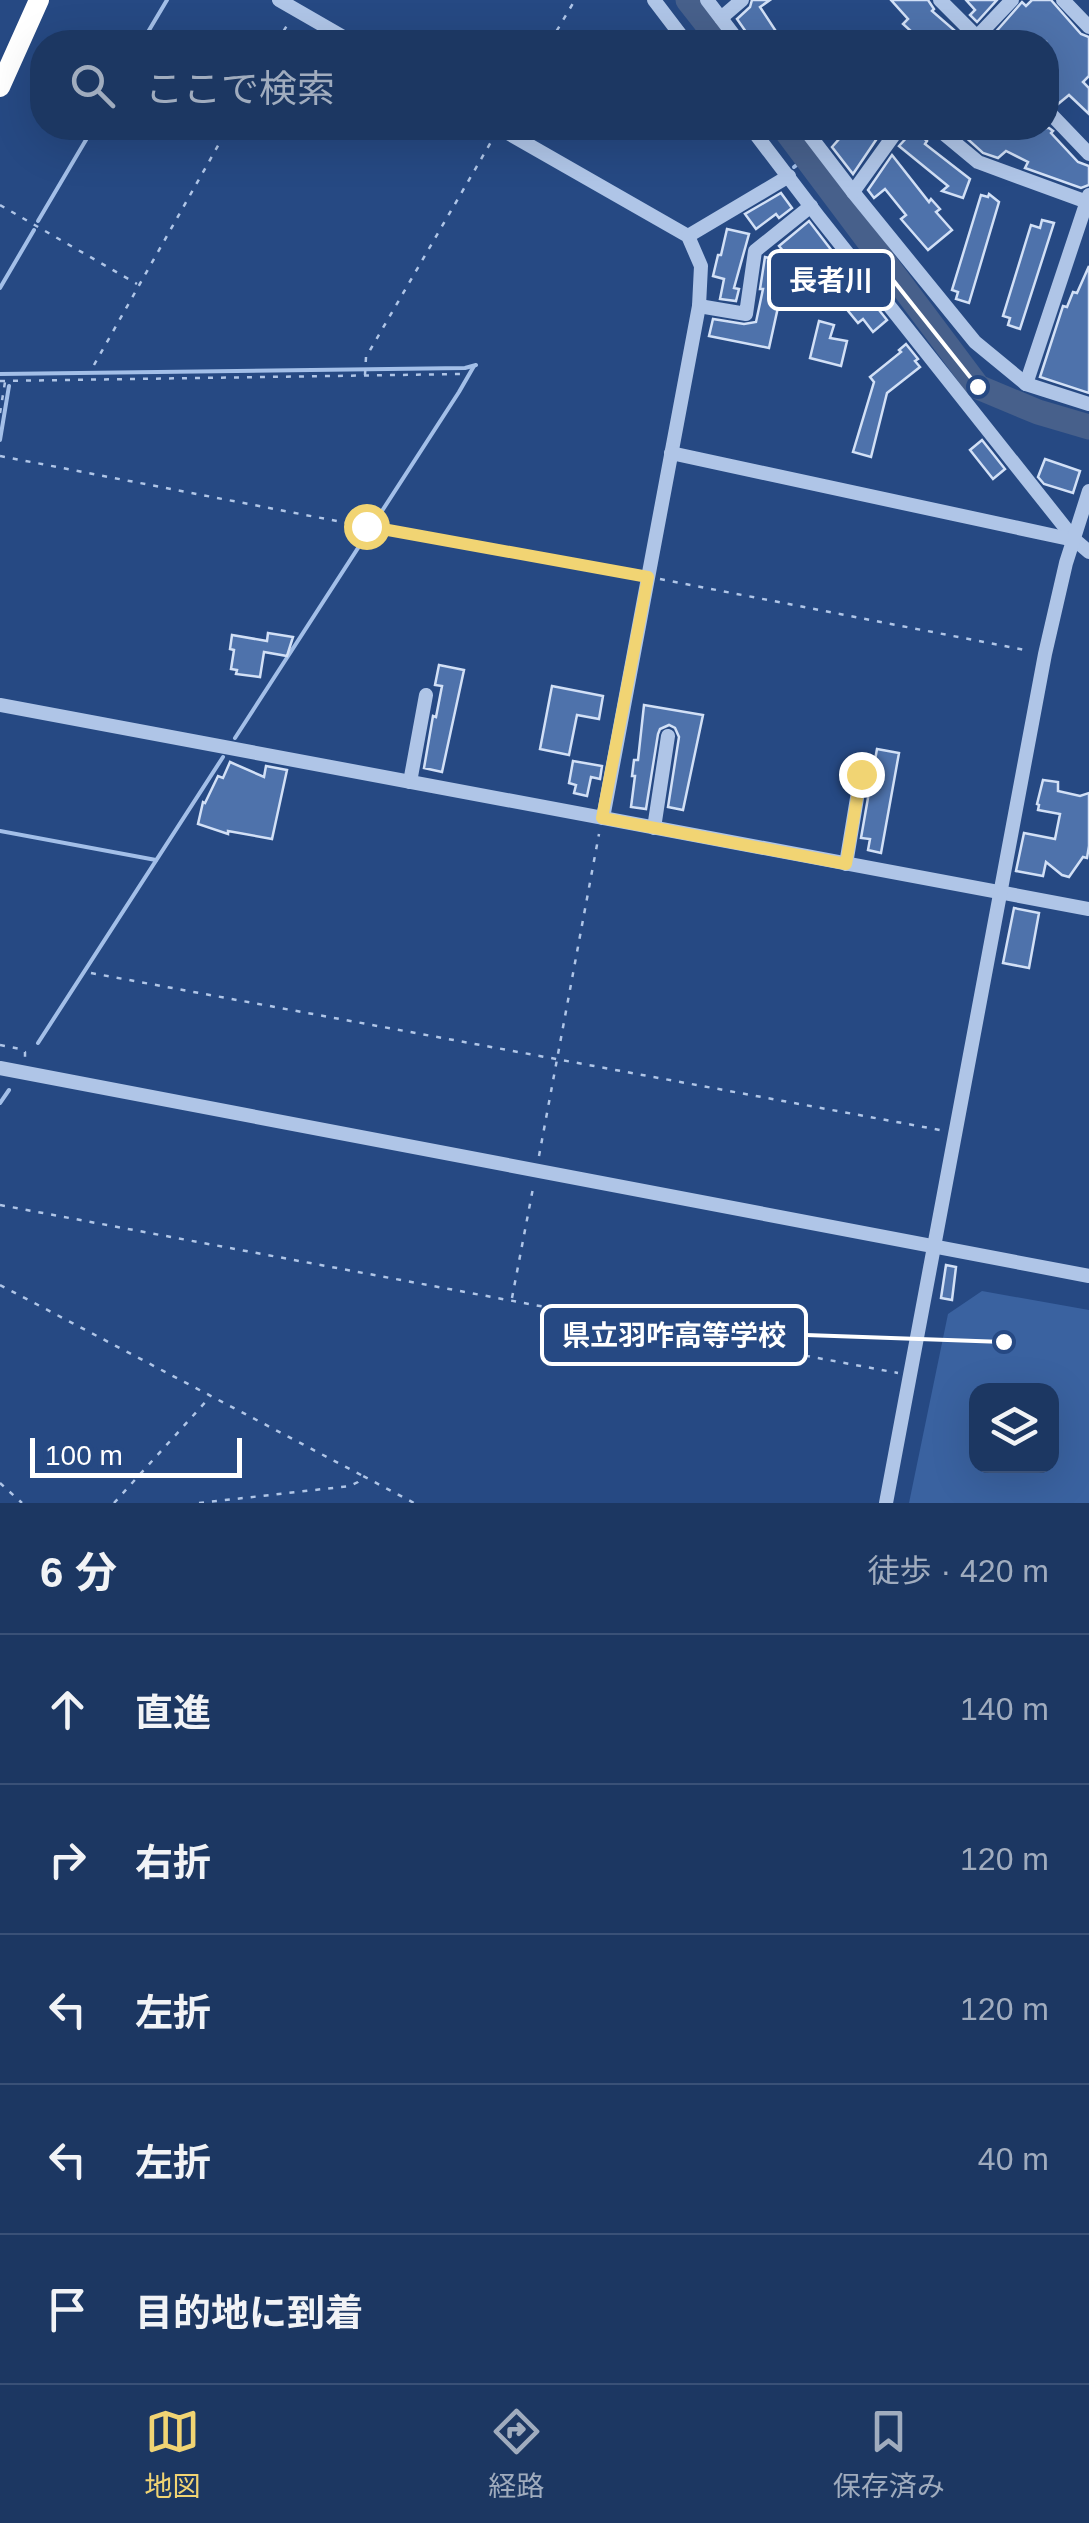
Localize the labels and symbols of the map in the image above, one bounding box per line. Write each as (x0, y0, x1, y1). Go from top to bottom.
callout: 長者川 (769, 251, 893, 309)
text: 長者川 (789, 265, 873, 296)
route start (344, 504, 390, 550)
route end (839, 752, 885, 798)
callout: 県立羽咋高等学校 (542, 1306, 806, 1364)
text: 県立羽咋高等学校 (562, 1320, 786, 1351)
scale bar (30, 1433, 242, 1478)

